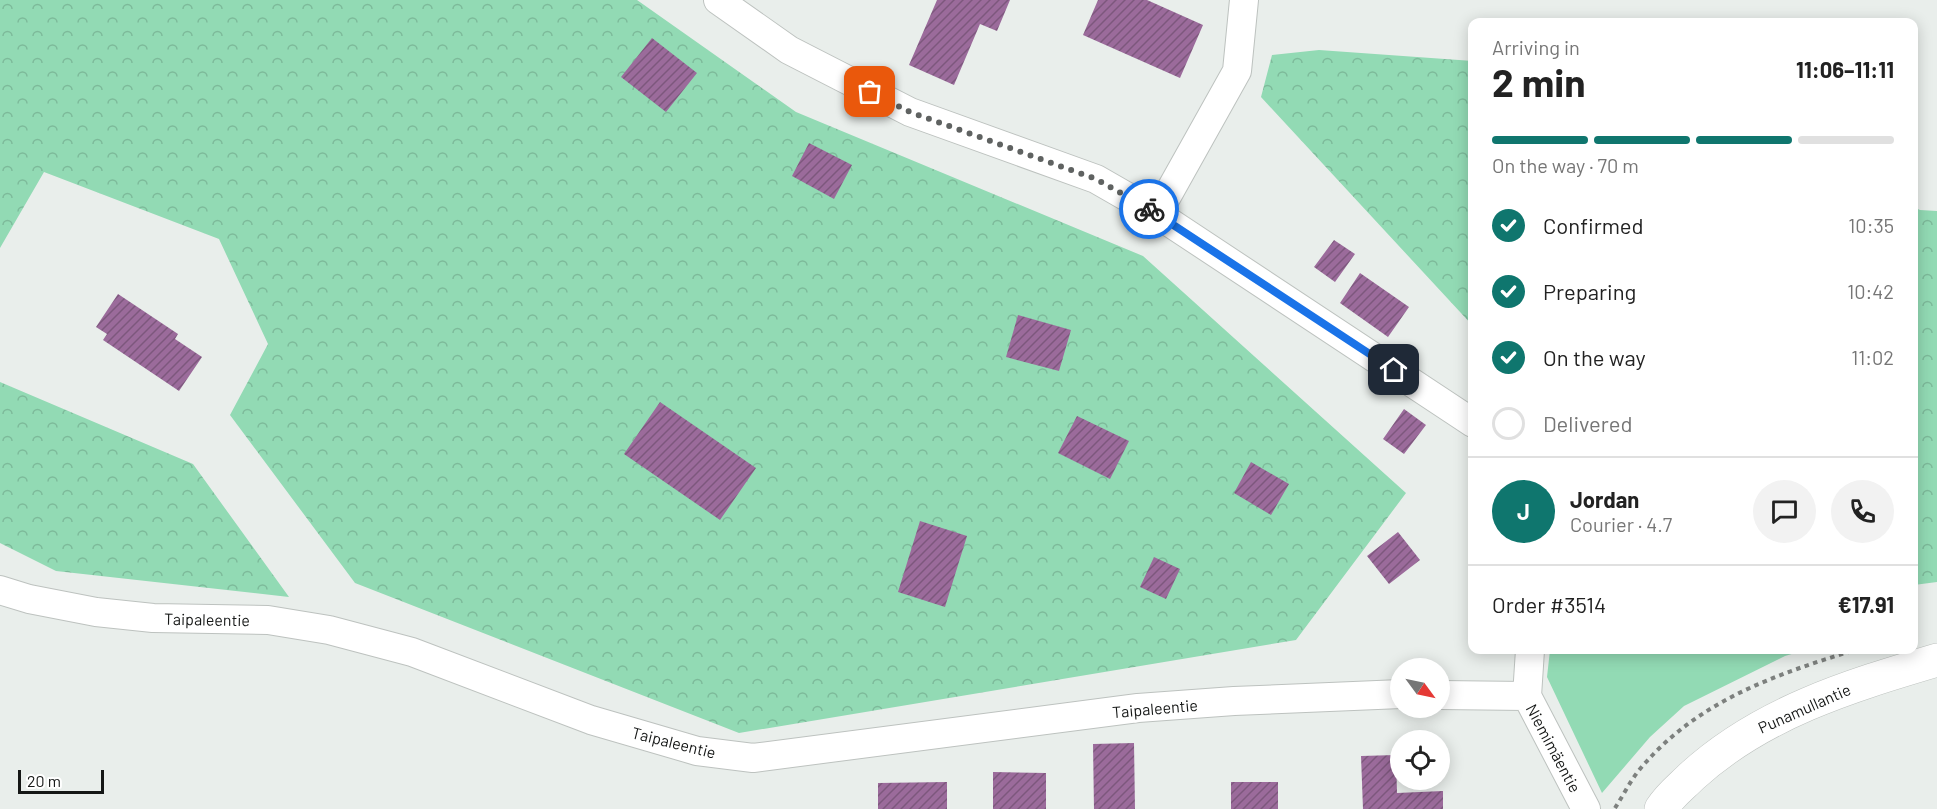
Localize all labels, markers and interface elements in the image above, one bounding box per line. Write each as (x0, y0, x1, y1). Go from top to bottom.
text: Arriving in (1492, 35, 1580, 59)
text: 11:06–11:11 (1796, 56, 1894, 82)
text: 2 min (1492, 58, 1585, 105)
pin (844, 66, 895, 117)
icon: bag (853, 75, 886, 108)
text: On the way · 70 m (1492, 153, 1639, 177)
courier (1119, 179, 1179, 239)
icon: bike (1133, 193, 1166, 226)
icon: check (1492, 209, 1525, 242)
text: Confirmed (1543, 212, 1643, 238)
text: 10:35 (1848, 213, 1894, 237)
icon: check (1492, 275, 1525, 308)
text: Preparing (1543, 278, 1636, 304)
text: 10:42 (1847, 279, 1894, 303)
icon: check (1492, 341, 1525, 374)
pin (1368, 344, 1419, 395)
text: On the way (1543, 344, 1646, 370)
text: 11:02 (1851, 345, 1894, 369)
icon: home (1377, 353, 1410, 386)
text: Delivered (1543, 410, 1632, 436)
button: chat (1753, 480, 1816, 543)
button: phone (1831, 480, 1894, 543)
text: Jordan (1570, 486, 1639, 512)
text: J (1517, 498, 1530, 524)
text: Courier · 4.7 (1570, 512, 1672, 536)
text: Order #3514 (1492, 591, 1606, 617)
text: €17.91 (1838, 591, 1894, 617)
street label: Taipaleentie (164, 609, 250, 629)
north arrow (1390, 658, 1450, 718)
map controls (1390, 658, 1450, 790)
street label: Punamullantie (1755, 679, 1853, 737)
street label: Taipaleentie (1111, 695, 1199, 721)
street label: Niemimäentie (1523, 700, 1585, 796)
street label: Taipaleentie (630, 722, 718, 762)
button: locate (1390, 730, 1450, 790)
scale bar (18, 767, 104, 794)
text: 20 m (27, 771, 61, 790)

